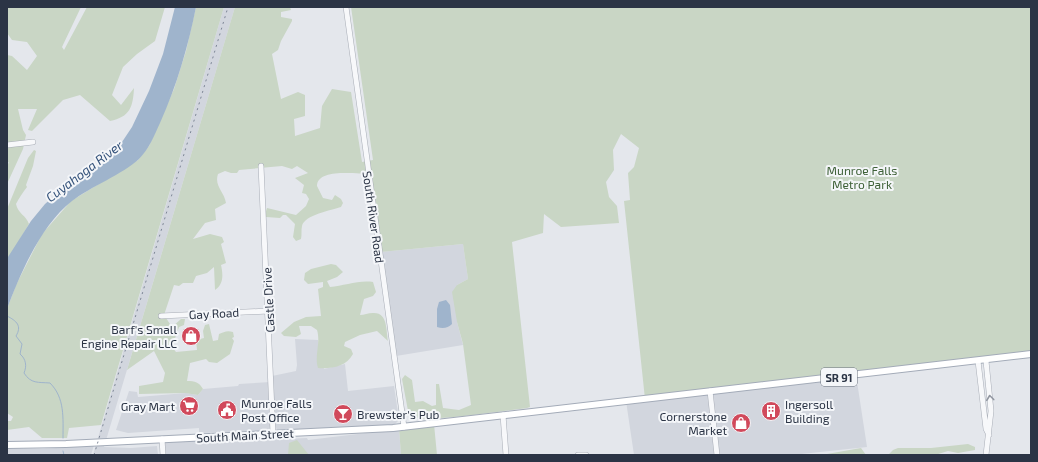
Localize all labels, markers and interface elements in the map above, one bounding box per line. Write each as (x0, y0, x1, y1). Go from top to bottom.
water label: Cuyahoga River (42, 136, 126, 205)
park label: Munroe Falls Metro Park (827, 163, 897, 191)
street label: South River Road (361, 170, 387, 264)
street label: Castle Drive (259, 267, 277, 333)
street label: Gay Road (188, 305, 240, 321)
place label: Barf's Small Engine Repair LLC (81, 322, 177, 350)
shop icon: Barf's Small Engine Repair LLC (180, 325, 202, 347)
road number: SR 91 (821, 368, 857, 386)
supermarket icon: Gray Mart (178, 395, 200, 417)
one-way arrow (986, 395, 995, 401)
place label: Munroe Falls Post Office (241, 396, 312, 424)
place label: Ingersoll Building (785, 397, 833, 425)
place label: Gray Mart (121, 399, 175, 413)
public building icon: Munroe Falls Post Office (216, 399, 238, 421)
building icon: Ingersoll Building (760, 400, 782, 422)
bar icon: Brewster's Pub (332, 403, 354, 425)
place label: Brewster's Pub (357, 407, 440, 421)
place label: Cornerstone Market (659, 409, 727, 437)
shop icon: Cornerstone Market (730, 412, 752, 434)
street label: South Main Street (196, 425, 295, 445)

